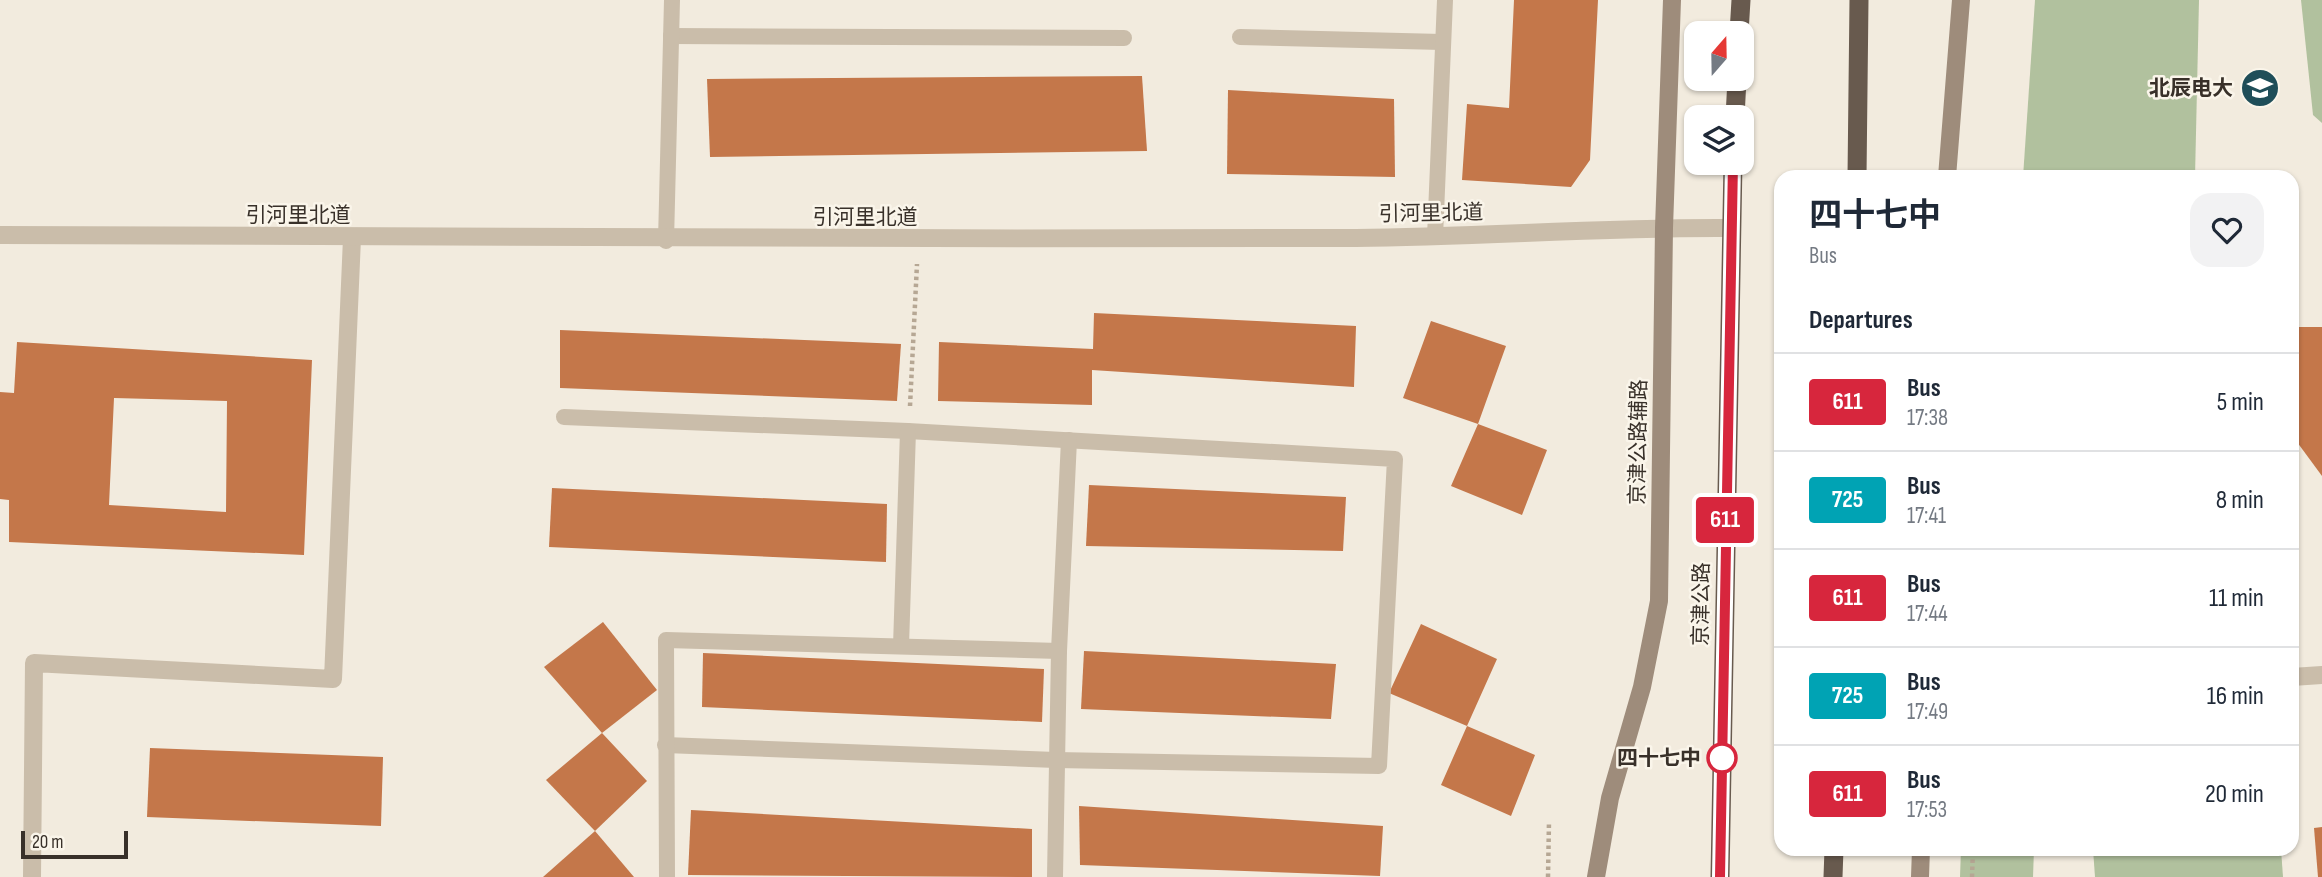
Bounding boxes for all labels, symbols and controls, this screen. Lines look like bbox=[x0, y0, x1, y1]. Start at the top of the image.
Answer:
north arrow bbox=[1684, 21, 1754, 91]
map controls bbox=[1684, 21, 1754, 175]
school or university icon: 北辰电大 bbox=[2239, 67, 2281, 109]
place label: 北辰电大 bbox=[2149, 76, 2233, 101]
button: layers bbox=[1684, 105, 1754, 175]
button: heart bbox=[2190, 193, 2264, 267]
text: 四十七中 bbox=[1809, 196, 1941, 236]
street label: 引河里北道 bbox=[1378, 200, 1484, 227]
street label: 引河里北道 bbox=[246, 203, 351, 228]
street label: 引河里北道 bbox=[813, 205, 918, 230]
text: Bus bbox=[1809, 242, 1837, 270]
text: Departures bbox=[1809, 305, 1913, 336]
text: Bus bbox=[1907, 373, 1941, 404]
street label: 京津公路辅路 bbox=[1625, 379, 1652, 505]
text: 611 bbox=[1832, 387, 1863, 416]
text: 5 min bbox=[2217, 387, 2264, 418]
text: 17:38 bbox=[1907, 404, 1948, 432]
text: Bus bbox=[1907, 471, 1941, 502]
text: 725 bbox=[1832, 485, 1863, 514]
text: 8 min bbox=[2216, 485, 2264, 516]
line badge: 611 bbox=[1685, 497, 1765, 543]
text: 17:41 bbox=[1907, 502, 1946, 530]
text: 611 bbox=[1710, 505, 1740, 534]
street label: 京津公路 bbox=[1688, 562, 1715, 646]
text: Bus bbox=[1907, 569, 1941, 600]
text: 611 bbox=[1832, 583, 1863, 612]
text: 11 min bbox=[2209, 583, 2264, 614]
text: 17:44 bbox=[1907, 600, 1948, 628]
text: Bus bbox=[1907, 667, 1941, 698]
text: 725 bbox=[1832, 681, 1863, 710]
text: 16 min bbox=[2207, 681, 2264, 712]
text: 17:49 bbox=[1907, 698, 1948, 726]
marker: 四十七中 bbox=[1707, 743, 1737, 773]
place label: 四十七中 bbox=[1617, 746, 1701, 771]
text: Bus bbox=[1907, 765, 1941, 796]
text: 611 bbox=[1832, 779, 1863, 808]
text: 20 min bbox=[2205, 779, 2264, 810]
text: 17:53 bbox=[1907, 796, 1947, 824]
scale bar bbox=[21, 828, 128, 860]
text: 20 m bbox=[32, 831, 64, 854]

